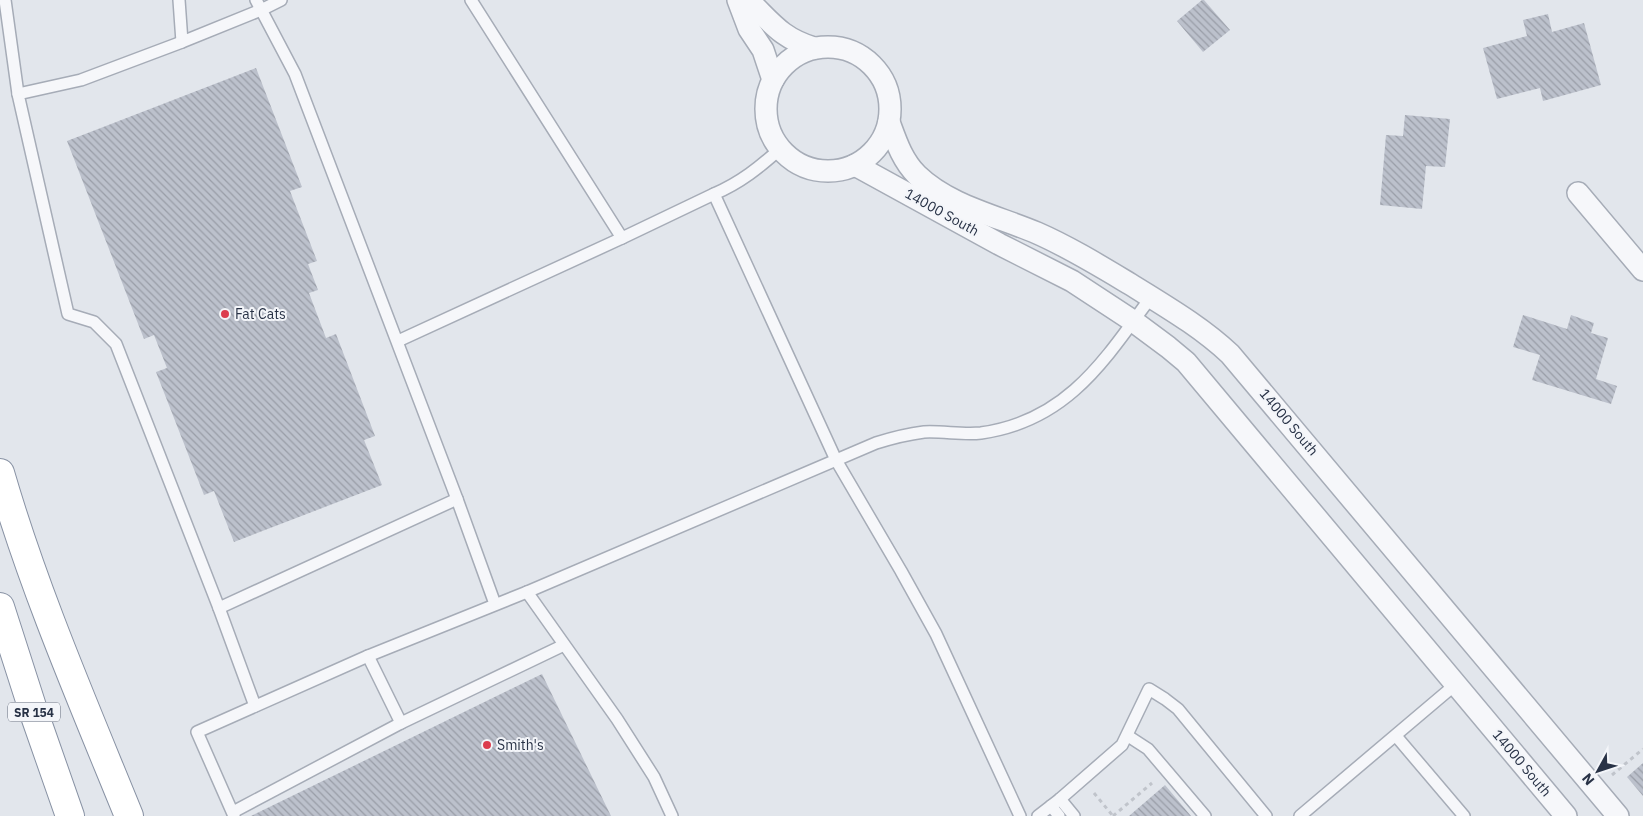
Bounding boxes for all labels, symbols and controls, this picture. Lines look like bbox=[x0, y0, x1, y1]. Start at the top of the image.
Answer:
street label: 14000 South bbox=[902, 184, 982, 240]
place label: Fat Cats bbox=[235, 305, 286, 323]
marker: Fat Cats bbox=[219, 308, 231, 320]
street label: 14000 South bbox=[1256, 385, 1322, 459]
road number: SR 154 bbox=[8, 702, 60, 722]
street label: 14000 South bbox=[1489, 726, 1555, 800]
place label: Smith's bbox=[497, 736, 544, 754]
marker: Smith's bbox=[481, 739, 493, 751]
north arrow bbox=[1573, 746, 1623, 796]
text: N bbox=[1578, 770, 1598, 789]

